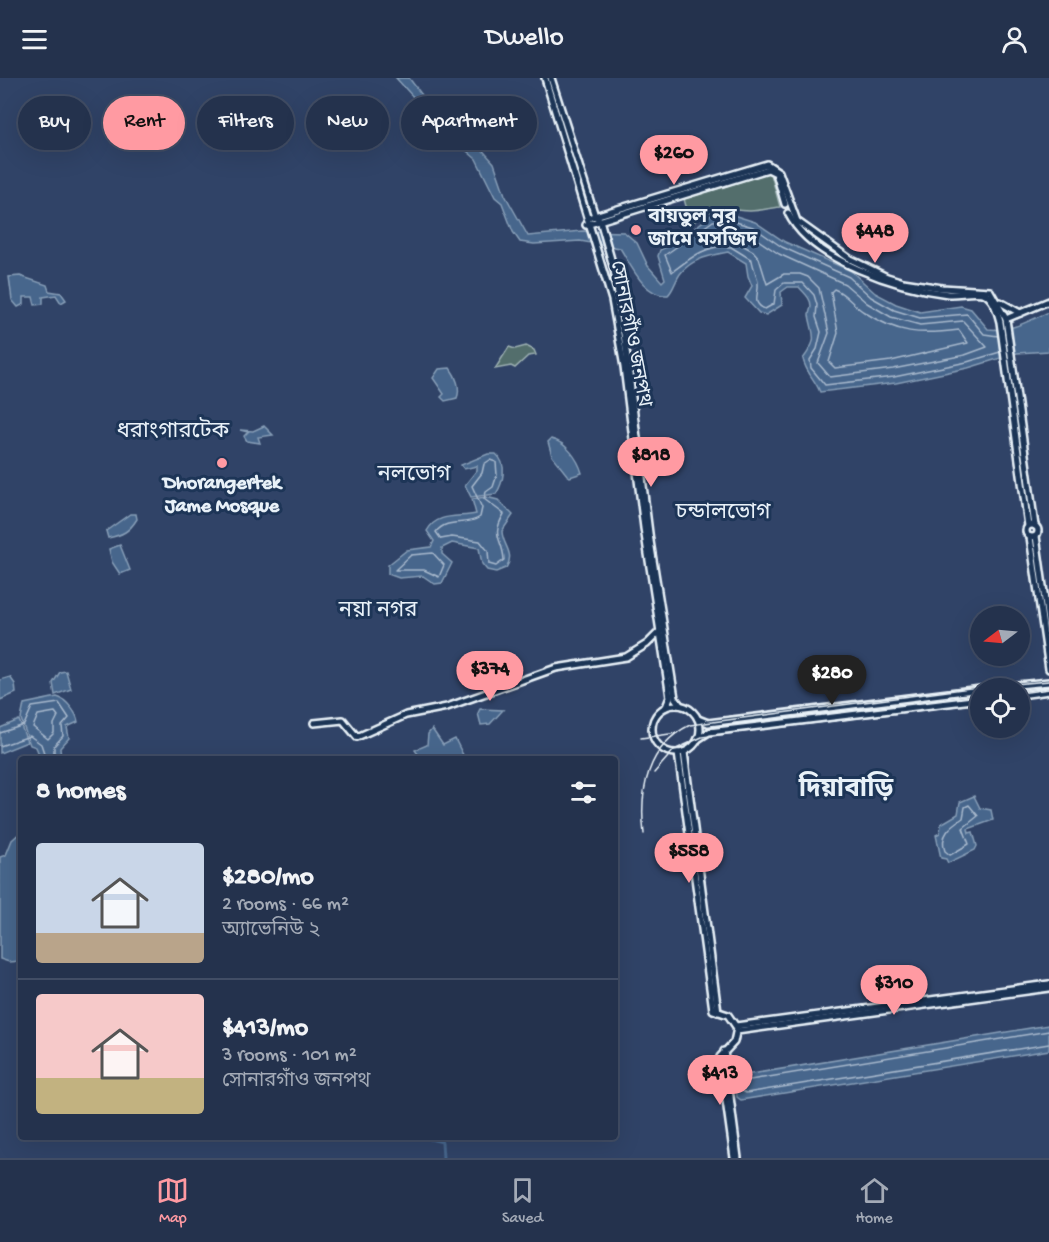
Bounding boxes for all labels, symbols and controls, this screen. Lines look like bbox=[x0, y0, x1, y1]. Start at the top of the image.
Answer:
icon: menu bbox=[18, 23, 51, 56]
text: Dwello bbox=[485, 23, 564, 55]
icon: person bbox=[998, 23, 1031, 56]
chip: Buy bbox=[18, 96, 91, 150]
chip: Rent bbox=[103, 96, 185, 150]
chip: Filters bbox=[197, 96, 294, 150]
chip: New bbox=[306, 96, 389, 150]
chip: Apartment bbox=[401, 96, 537, 150]
pin: $260 bbox=[638, 135, 710, 186]
text: $260 bbox=[654, 143, 694, 166]
place label: বায়তুল নূর জামে মসজিদ bbox=[647, 207, 758, 253]
pin: $448 bbox=[839, 213, 911, 264]
text: $448 bbox=[856, 221, 894, 244]
marker: বায়তুল নূর জামে মসজিদ bbox=[629, 223, 643, 237]
street label: সোনারগাঁও জনপথ bbox=[604, 258, 659, 410]
district label: ধরাংগারটেক bbox=[117, 417, 230, 446]
pin: $818 bbox=[615, 437, 687, 488]
text: $818 bbox=[632, 445, 670, 468]
marker: Dhorangertek Jame Mosque bbox=[215, 456, 229, 470]
district label: নলভোগ bbox=[377, 463, 451, 489]
place label: Dhorangertek Jame Mosque bbox=[161, 473, 283, 519]
district label: চন্ডালভোগ bbox=[675, 501, 771, 527]
district label: নয়া নগর bbox=[338, 599, 418, 625]
north arrow bbox=[970, 606, 1030, 666]
map controls bbox=[970, 606, 1030, 738]
pin: $374 bbox=[454, 651, 526, 702]
pin: $280 bbox=[796, 655, 868, 706]
text: $374 bbox=[470, 659, 510, 682]
text: $280 bbox=[811, 663, 853, 686]
button: locate bbox=[970, 678, 1030, 738]
district label: দিয়াবাড়ি bbox=[798, 771, 894, 807]
icon: filters bbox=[567, 776, 600, 809]
text: 8 homes bbox=[36, 777, 125, 808]
pin: $558 bbox=[653, 833, 725, 884]
text: $558 bbox=[669, 841, 709, 864]
text: $280/mo bbox=[222, 863, 314, 894]
icon: home bbox=[84, 867, 156, 939]
text: 2 rooms · 66 m² bbox=[222, 894, 349, 917]
text: অ্যাভেনিউ ২ bbox=[222, 920, 320, 943]
pin: $310 bbox=[858, 965, 930, 1016]
text: $310 bbox=[875, 973, 913, 996]
text: $413/mo bbox=[222, 1014, 308, 1045]
icon: home bbox=[84, 1018, 156, 1090]
text: 3 rooms · 101 m² bbox=[222, 1045, 357, 1068]
pin: $413 bbox=[684, 1055, 756, 1106]
text: $413 bbox=[702, 1063, 738, 1086]
text: সোনারগাঁও জনপথ bbox=[222, 1071, 371, 1094]
tab: Map bbox=[156, 1174, 189, 1229]
tab: Saved bbox=[502, 1174, 543, 1229]
tab: Home bbox=[856, 1174, 893, 1229]

